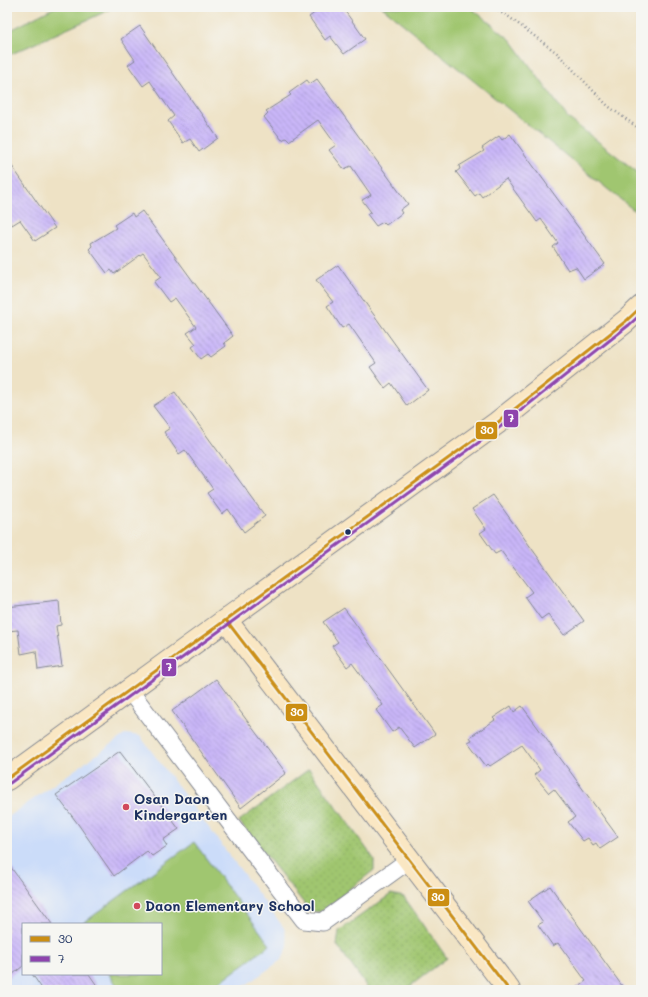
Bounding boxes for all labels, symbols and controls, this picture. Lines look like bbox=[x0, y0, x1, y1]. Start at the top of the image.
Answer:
line badge: 7 bbox=[503, 409, 519, 428]
text: 7 bbox=[508, 410, 514, 425]
line badge: 30 bbox=[475, 421, 498, 440]
text: 30 bbox=[480, 422, 494, 437]
unlabelled marker bbox=[343, 527, 353, 537]
line badge: 7 bbox=[161, 658, 177, 677]
text: 7 bbox=[166, 659, 172, 674]
line badge: 30 bbox=[285, 703, 308, 722]
text: 30 bbox=[290, 704, 304, 719]
place label: Osan Daon Kindergarten bbox=[134, 789, 227, 824]
marker: Osan Daon Kindergarten bbox=[121, 802, 131, 812]
line badge: 30 bbox=[427, 888, 450, 907]
text: 30 bbox=[431, 889, 445, 904]
place label: Daon Elementary School bbox=[145, 896, 315, 915]
marker: Daon Elementary School bbox=[132, 901, 142, 911]
legend bbox=[22, 923, 162, 975]
text: 30 bbox=[58, 930, 73, 946]
text: 7 bbox=[58, 950, 65, 966]

